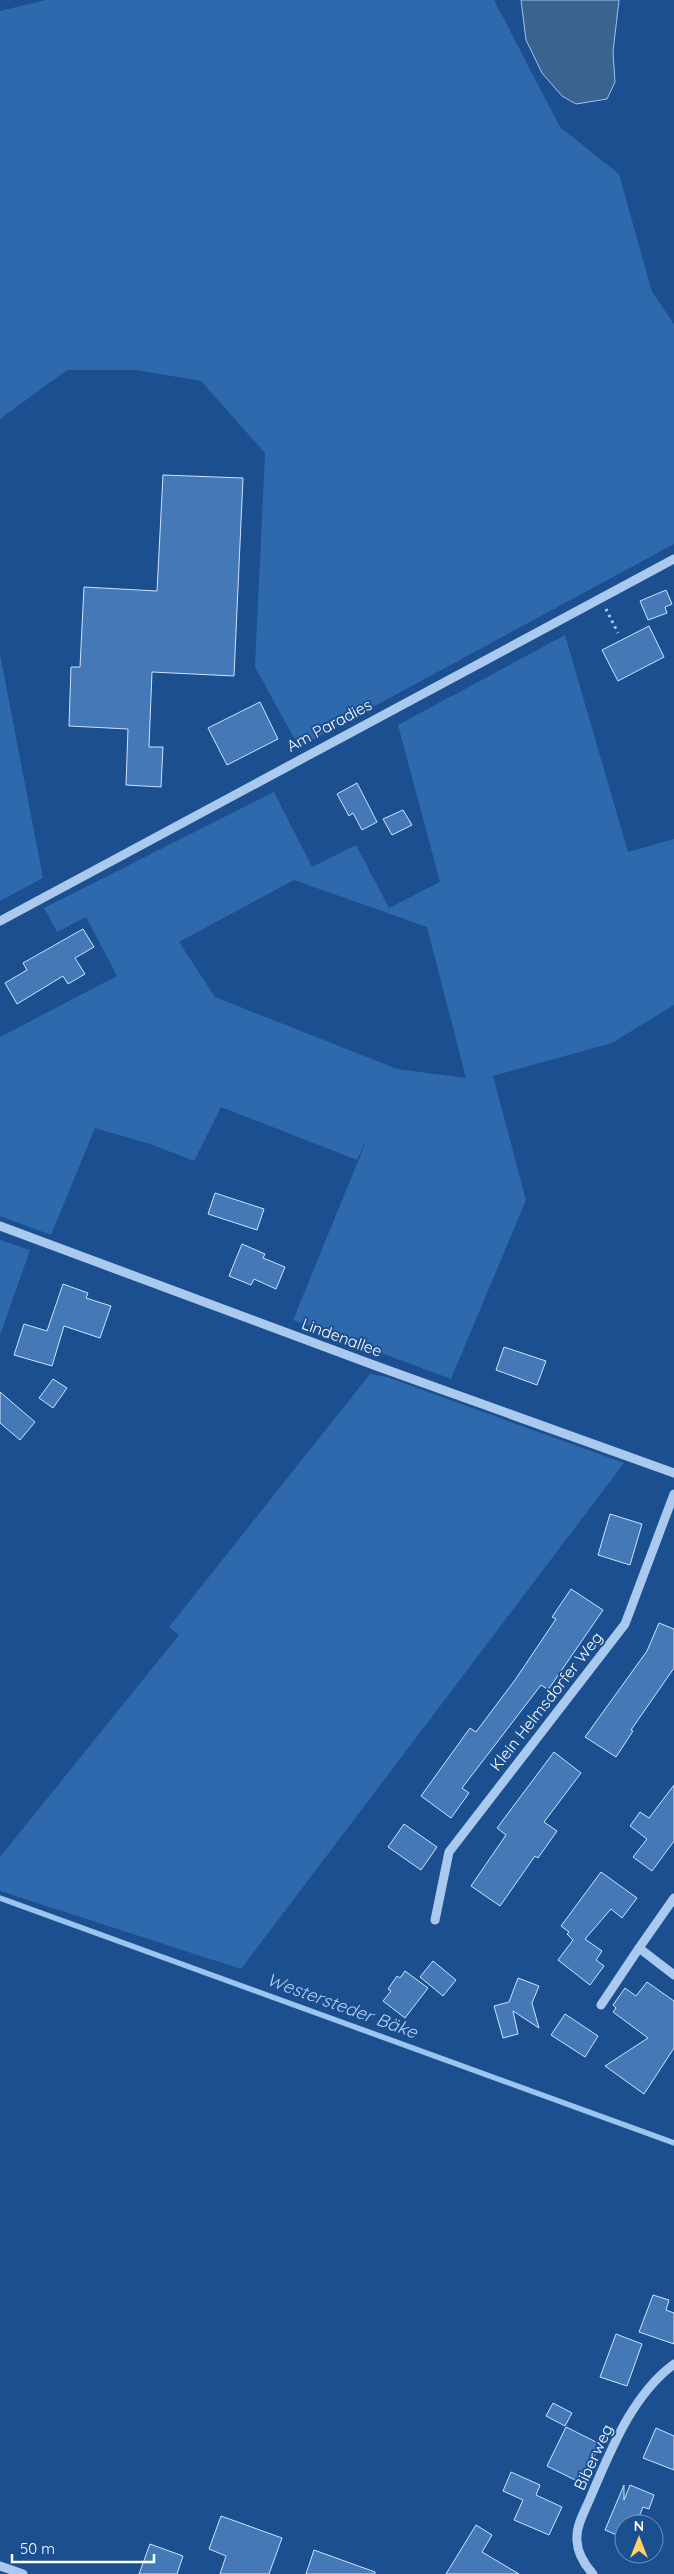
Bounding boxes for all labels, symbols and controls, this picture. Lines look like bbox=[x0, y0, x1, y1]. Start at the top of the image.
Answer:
street label: Am Paradies bbox=[283, 694, 375, 756]
street label: Lindenallee bbox=[299, 1313, 385, 1361]
street label: Klein Helmsdorfer Weg bbox=[485, 1627, 607, 1775]
water label: Westersteder Bäke bbox=[264, 1968, 421, 2044]
street label: Biberweg bbox=[569, 2421, 617, 2493]
north arrow bbox=[614, 2514, 664, 2564]
text: N bbox=[634, 2517, 644, 2535]
scale bar bbox=[12, 2532, 155, 2564]
text: 50 m bbox=[20, 2539, 55, 2558]

